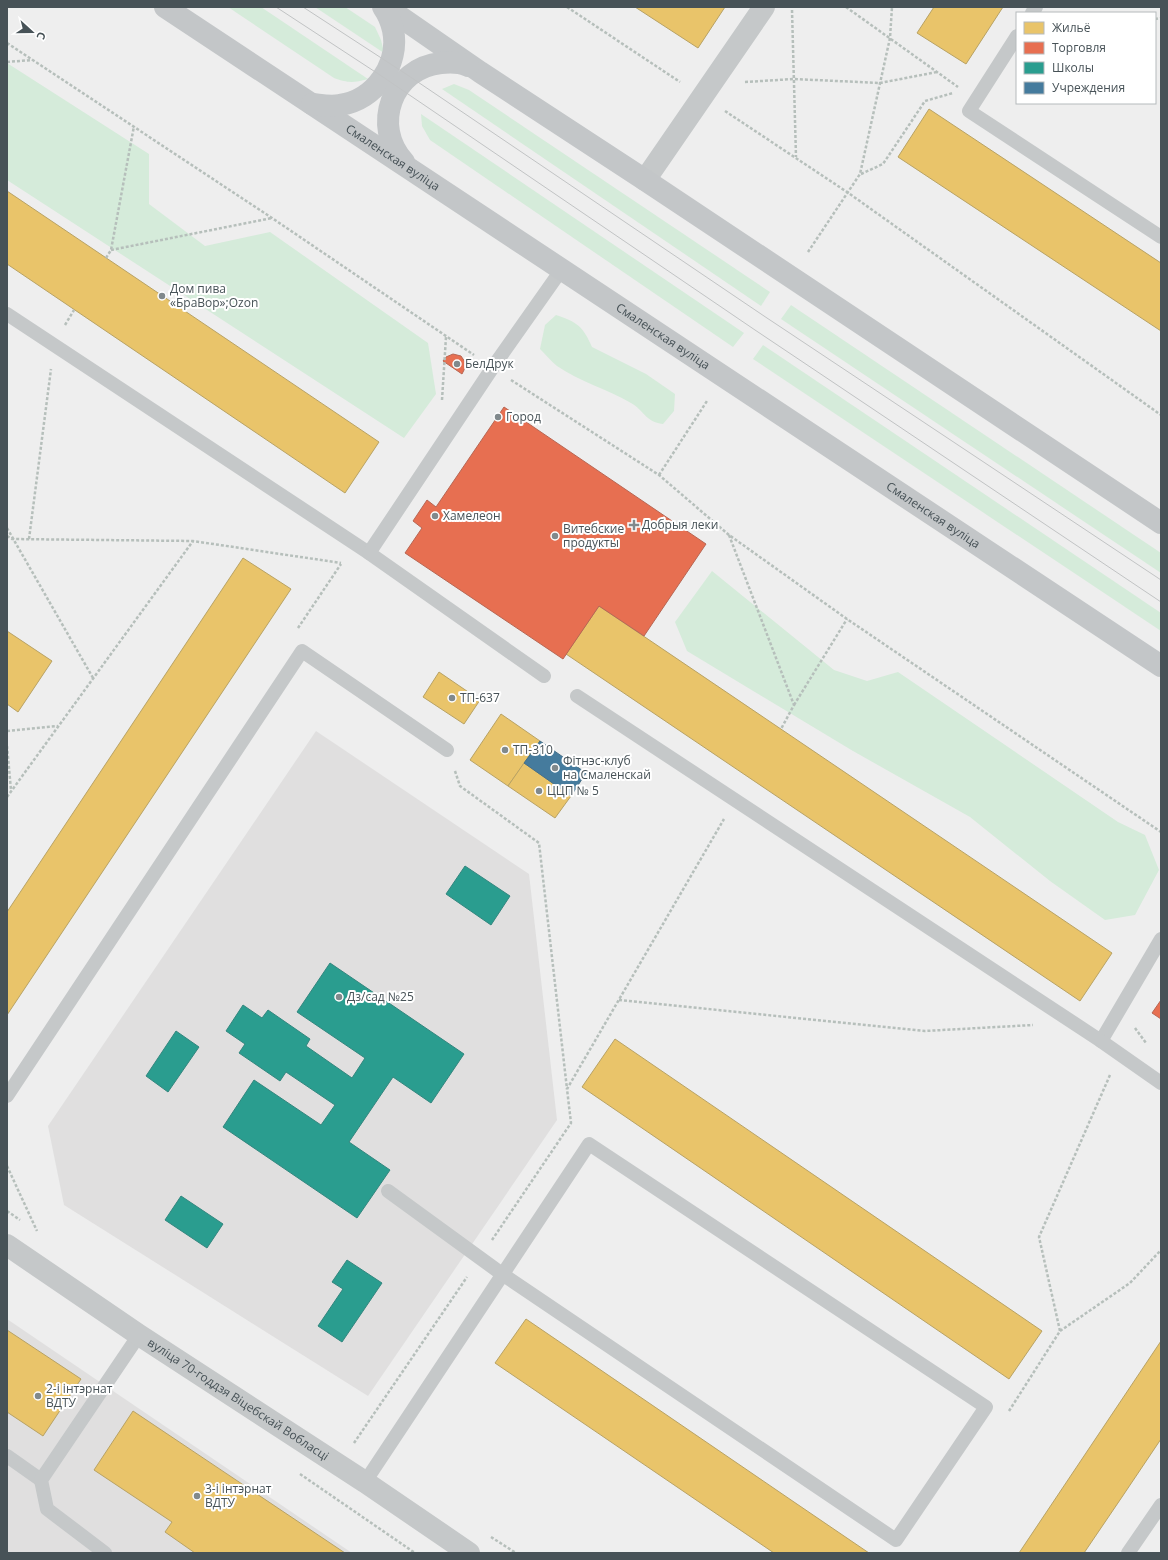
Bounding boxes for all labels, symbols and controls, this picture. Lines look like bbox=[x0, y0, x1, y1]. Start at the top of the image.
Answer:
north arrow bbox=[12, 12, 52, 52]
legend bbox=[1016, 12, 1156, 104]
text: Жильё bbox=[1052, 19, 1091, 36]
text: С bbox=[34, 30, 50, 42]
text: Торговля bbox=[1052, 39, 1106, 56]
text: Школы bbox=[1052, 59, 1094, 76]
text: Учреждения bbox=[1052, 79, 1125, 96]
street label: Смаленская вуліца bbox=[343, 120, 443, 195]
place label: Дом пива «БраВор»;Ozon bbox=[170, 280, 258, 311]
marker: Дом пива «БраВор»;Ozon bbox=[157, 291, 167, 301]
street label: Смаленская вуліца bbox=[613, 299, 714, 373]
place label: БелДрук bbox=[465, 355, 515, 372]
marker: БелДрук bbox=[452, 359, 462, 369]
place label: Город bbox=[506, 408, 541, 425]
marker: Город bbox=[493, 412, 503, 422]
street label: Смаленская вуліца bbox=[883, 477, 984, 552]
place label: Хамелеон bbox=[443, 507, 501, 524]
marker: Хамелеон bbox=[430, 511, 440, 521]
place label: Добрыя леки bbox=[642, 516, 718, 533]
place label: Витебские продукты bbox=[563, 520, 624, 551]
marker: Добрыя леки bbox=[629, 520, 639, 530]
marker: Витебские продукты bbox=[550, 531, 560, 541]
place label: ТП-637 bbox=[460, 689, 500, 706]
marker: ТП-637 bbox=[447, 693, 457, 703]
place label: ТП-310 bbox=[513, 741, 553, 758]
marker: ТП-310 bbox=[500, 745, 510, 755]
place label: Фітнэс-клуб на Смаленскай bbox=[563, 752, 651, 783]
marker: Фітнэс-клуб на Смаленскай bbox=[550, 763, 560, 773]
place label: ЦЦП № 5 bbox=[547, 782, 599, 799]
marker: ЦЦП № 5 bbox=[534, 786, 544, 796]
place label: Дз/сад №25 bbox=[347, 988, 414, 1005]
marker: Дз/сад №25 bbox=[334, 992, 344, 1002]
street label: вуліца 70-годдзя Віцебскай Вобласці bbox=[144, 1334, 332, 1464]
place label: 2-і інтэрнат ВДТУ bbox=[46, 1380, 113, 1411]
marker: 2-і інтэрнат ВДТУ bbox=[33, 1391, 43, 1401]
place label: 3-і інтэрнат ВДТУ bbox=[205, 1480, 272, 1511]
marker: 3-і інтэрнат ВДТУ bbox=[192, 1491, 202, 1501]

